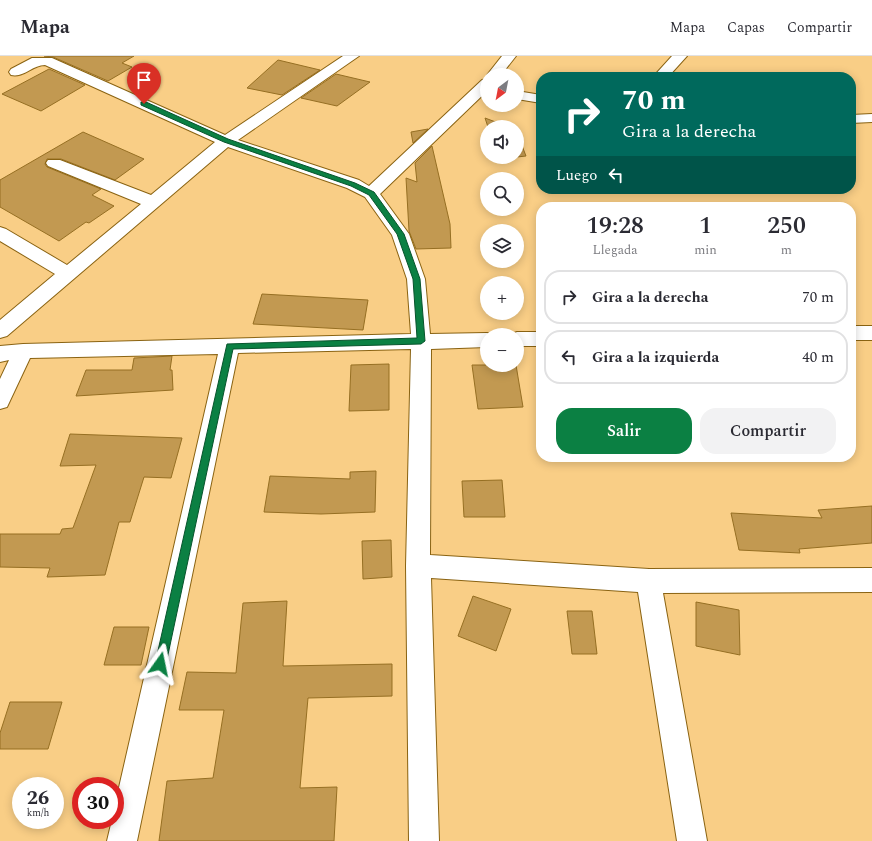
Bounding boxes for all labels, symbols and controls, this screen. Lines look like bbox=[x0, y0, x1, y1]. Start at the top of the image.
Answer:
text: Mapa bbox=[20, 13, 70, 42]
text: Mapa bbox=[670, 17, 705, 38]
text: Capas bbox=[727, 17, 765, 38]
text: Compartir bbox=[787, 17, 852, 38]
pin bbox=[127, 63, 161, 104]
north arrow bbox=[480, 68, 524, 112]
map controls bbox=[480, 68, 524, 372]
icon: arrive bbox=[133, 69, 155, 91]
text: 70 m bbox=[622, 79, 686, 122]
icon: right bbox=[556, 88, 608, 140]
text: Gira a la derecha bbox=[622, 118, 756, 145]
button: sound bbox=[480, 120, 524, 164]
text: Luego bbox=[556, 164, 597, 187]
icon: left bbox=[605, 164, 627, 186]
button: search bbox=[480, 172, 524, 216]
text: 19:28 bbox=[586, 208, 644, 244]
text: 1 bbox=[699, 208, 712, 244]
text: 250 bbox=[767, 208, 806, 244]
button: layers bbox=[480, 224, 524, 268]
text: Llegada bbox=[592, 240, 638, 260]
text: min bbox=[694, 240, 717, 260]
text: m bbox=[781, 240, 792, 260]
button: + bbox=[480, 276, 524, 320]
icon: right bbox=[558, 286, 580, 308]
text: Gira a la derecha bbox=[592, 286, 708, 309]
text: 70 m bbox=[802, 286, 834, 309]
button: − bbox=[480, 328, 524, 372]
icon: left bbox=[558, 346, 580, 368]
text: Gira a la izquierda bbox=[592, 346, 719, 369]
text: 40 m bbox=[802, 346, 834, 369]
button: Salir bbox=[556, 408, 692, 454]
button: Compartir bbox=[700, 408, 836, 454]
position arrow bbox=[139, 643, 181, 685]
speed limit sign: 30 bbox=[72, 777, 124, 829]
text: 26 bbox=[27, 783, 49, 813]
text: km/h bbox=[27, 805, 49, 821]

